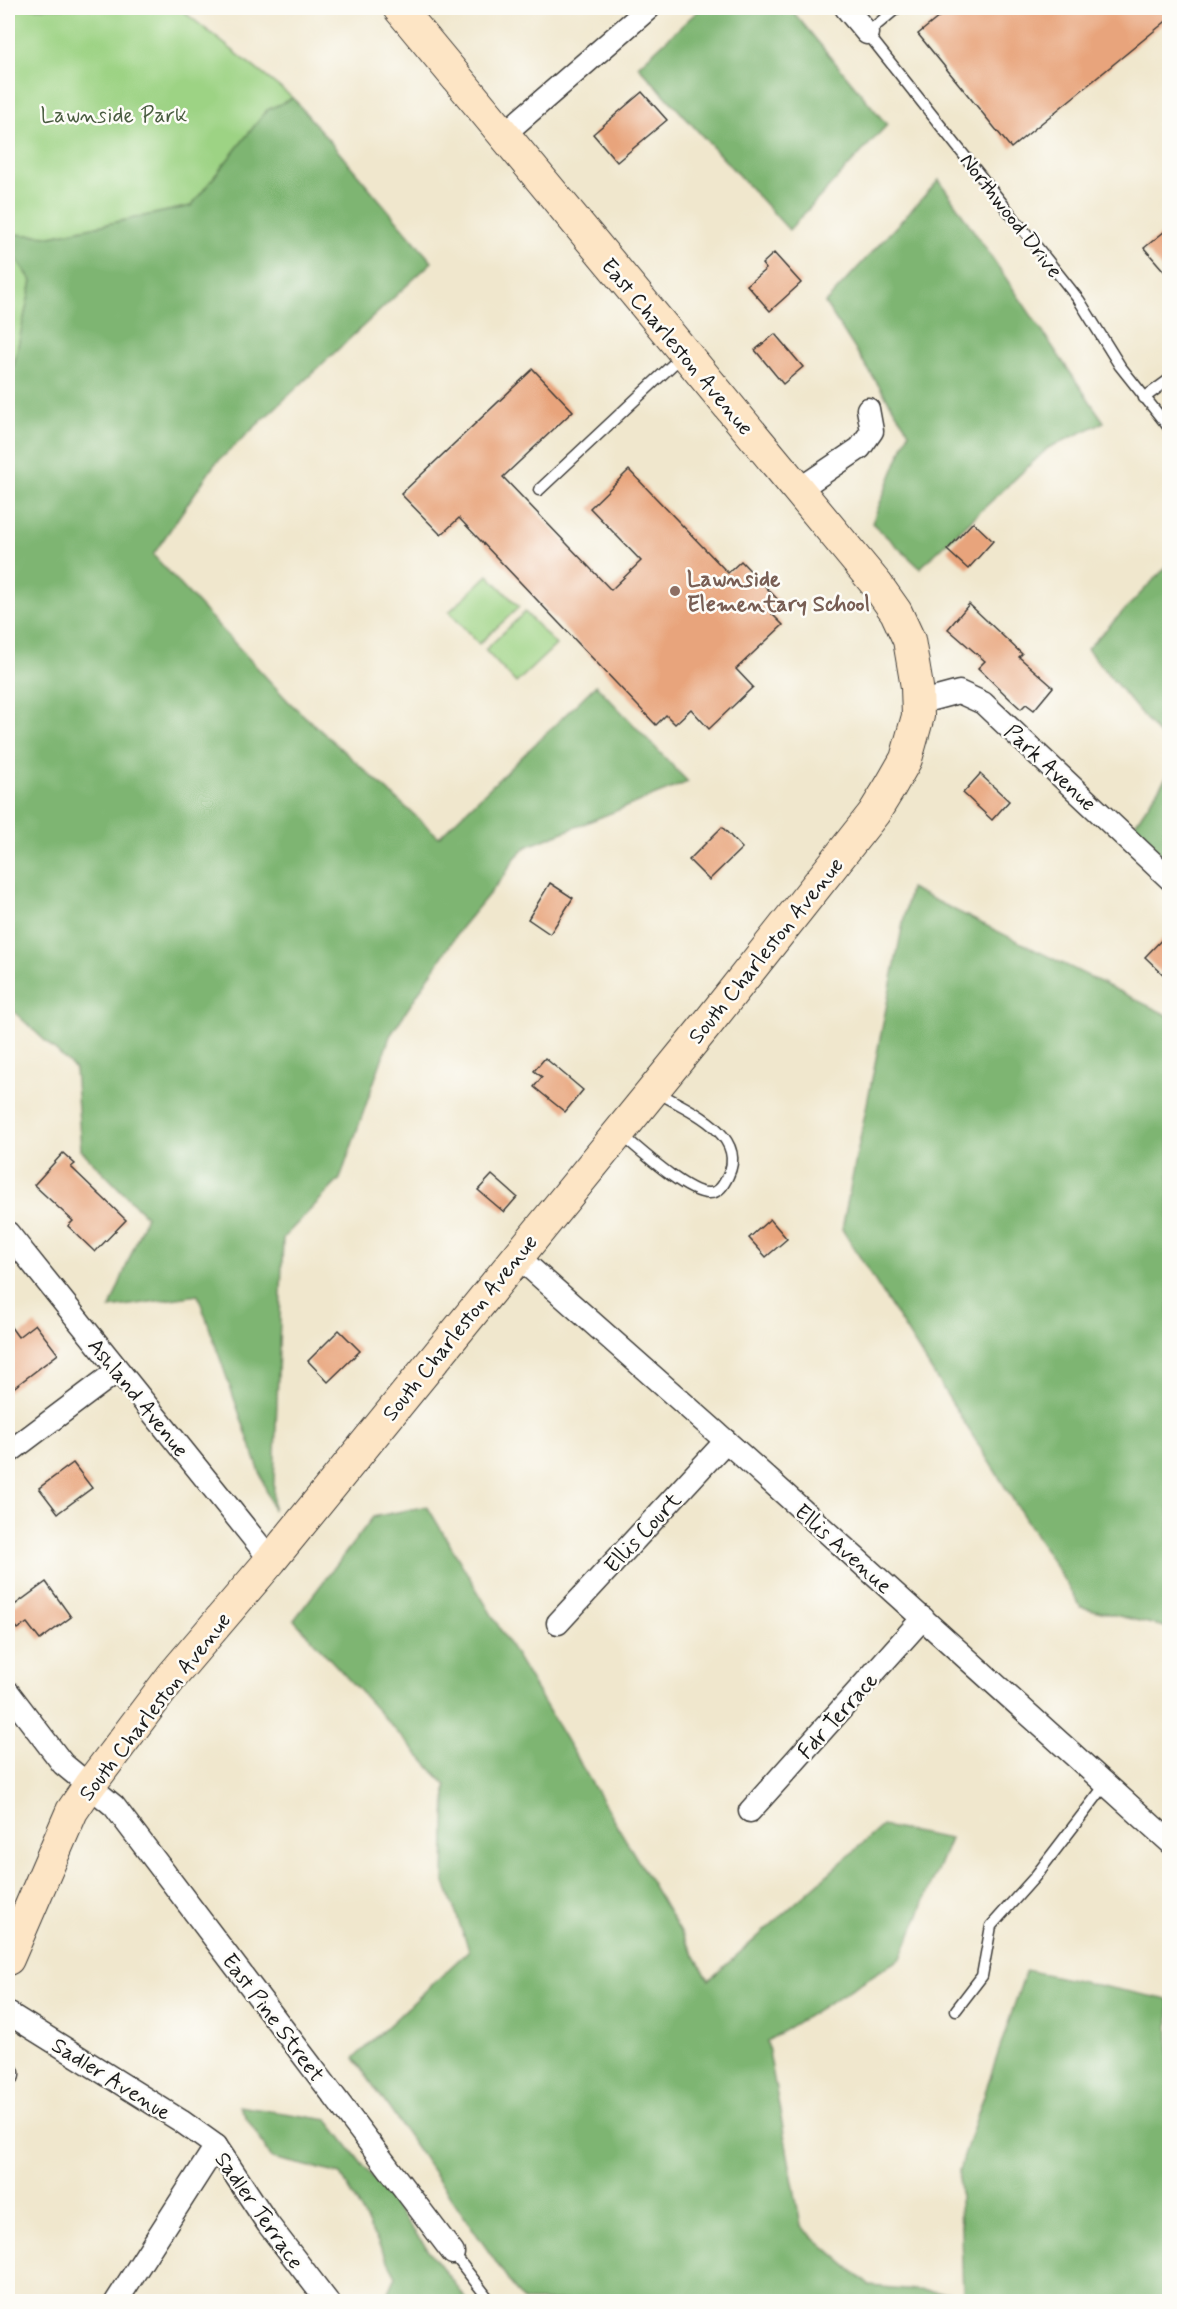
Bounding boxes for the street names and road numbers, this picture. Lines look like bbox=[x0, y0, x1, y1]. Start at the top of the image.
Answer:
street label: Northwood Drive bbox=[953, 148, 1068, 284]
street label: East Charleston Avenue bbox=[594, 253, 759, 442]
street label: Park Avenue bbox=[998, 719, 1102, 818]
street label: South Charleston Avenue bbox=[683, 852, 850, 1050]
street label: South Charleston Avenue bbox=[377, 1229, 544, 1427]
street label: Ashland Avenue bbox=[81, 1333, 194, 1464]
street label: Ellis Court bbox=[599, 1487, 688, 1580]
street label: Ellis Avenue bbox=[788, 1498, 897, 1601]
street label: South Charleston Avenue bbox=[73, 1607, 238, 1807]
street label: Fdr Terrace bbox=[792, 1667, 885, 1766]
street label: East Pine Street bbox=[215, 1948, 330, 2088]
street label: Sadler Avenue bbox=[46, 2032, 176, 2128]
street label: Sadler Terrace bbox=[208, 2147, 309, 2275]

